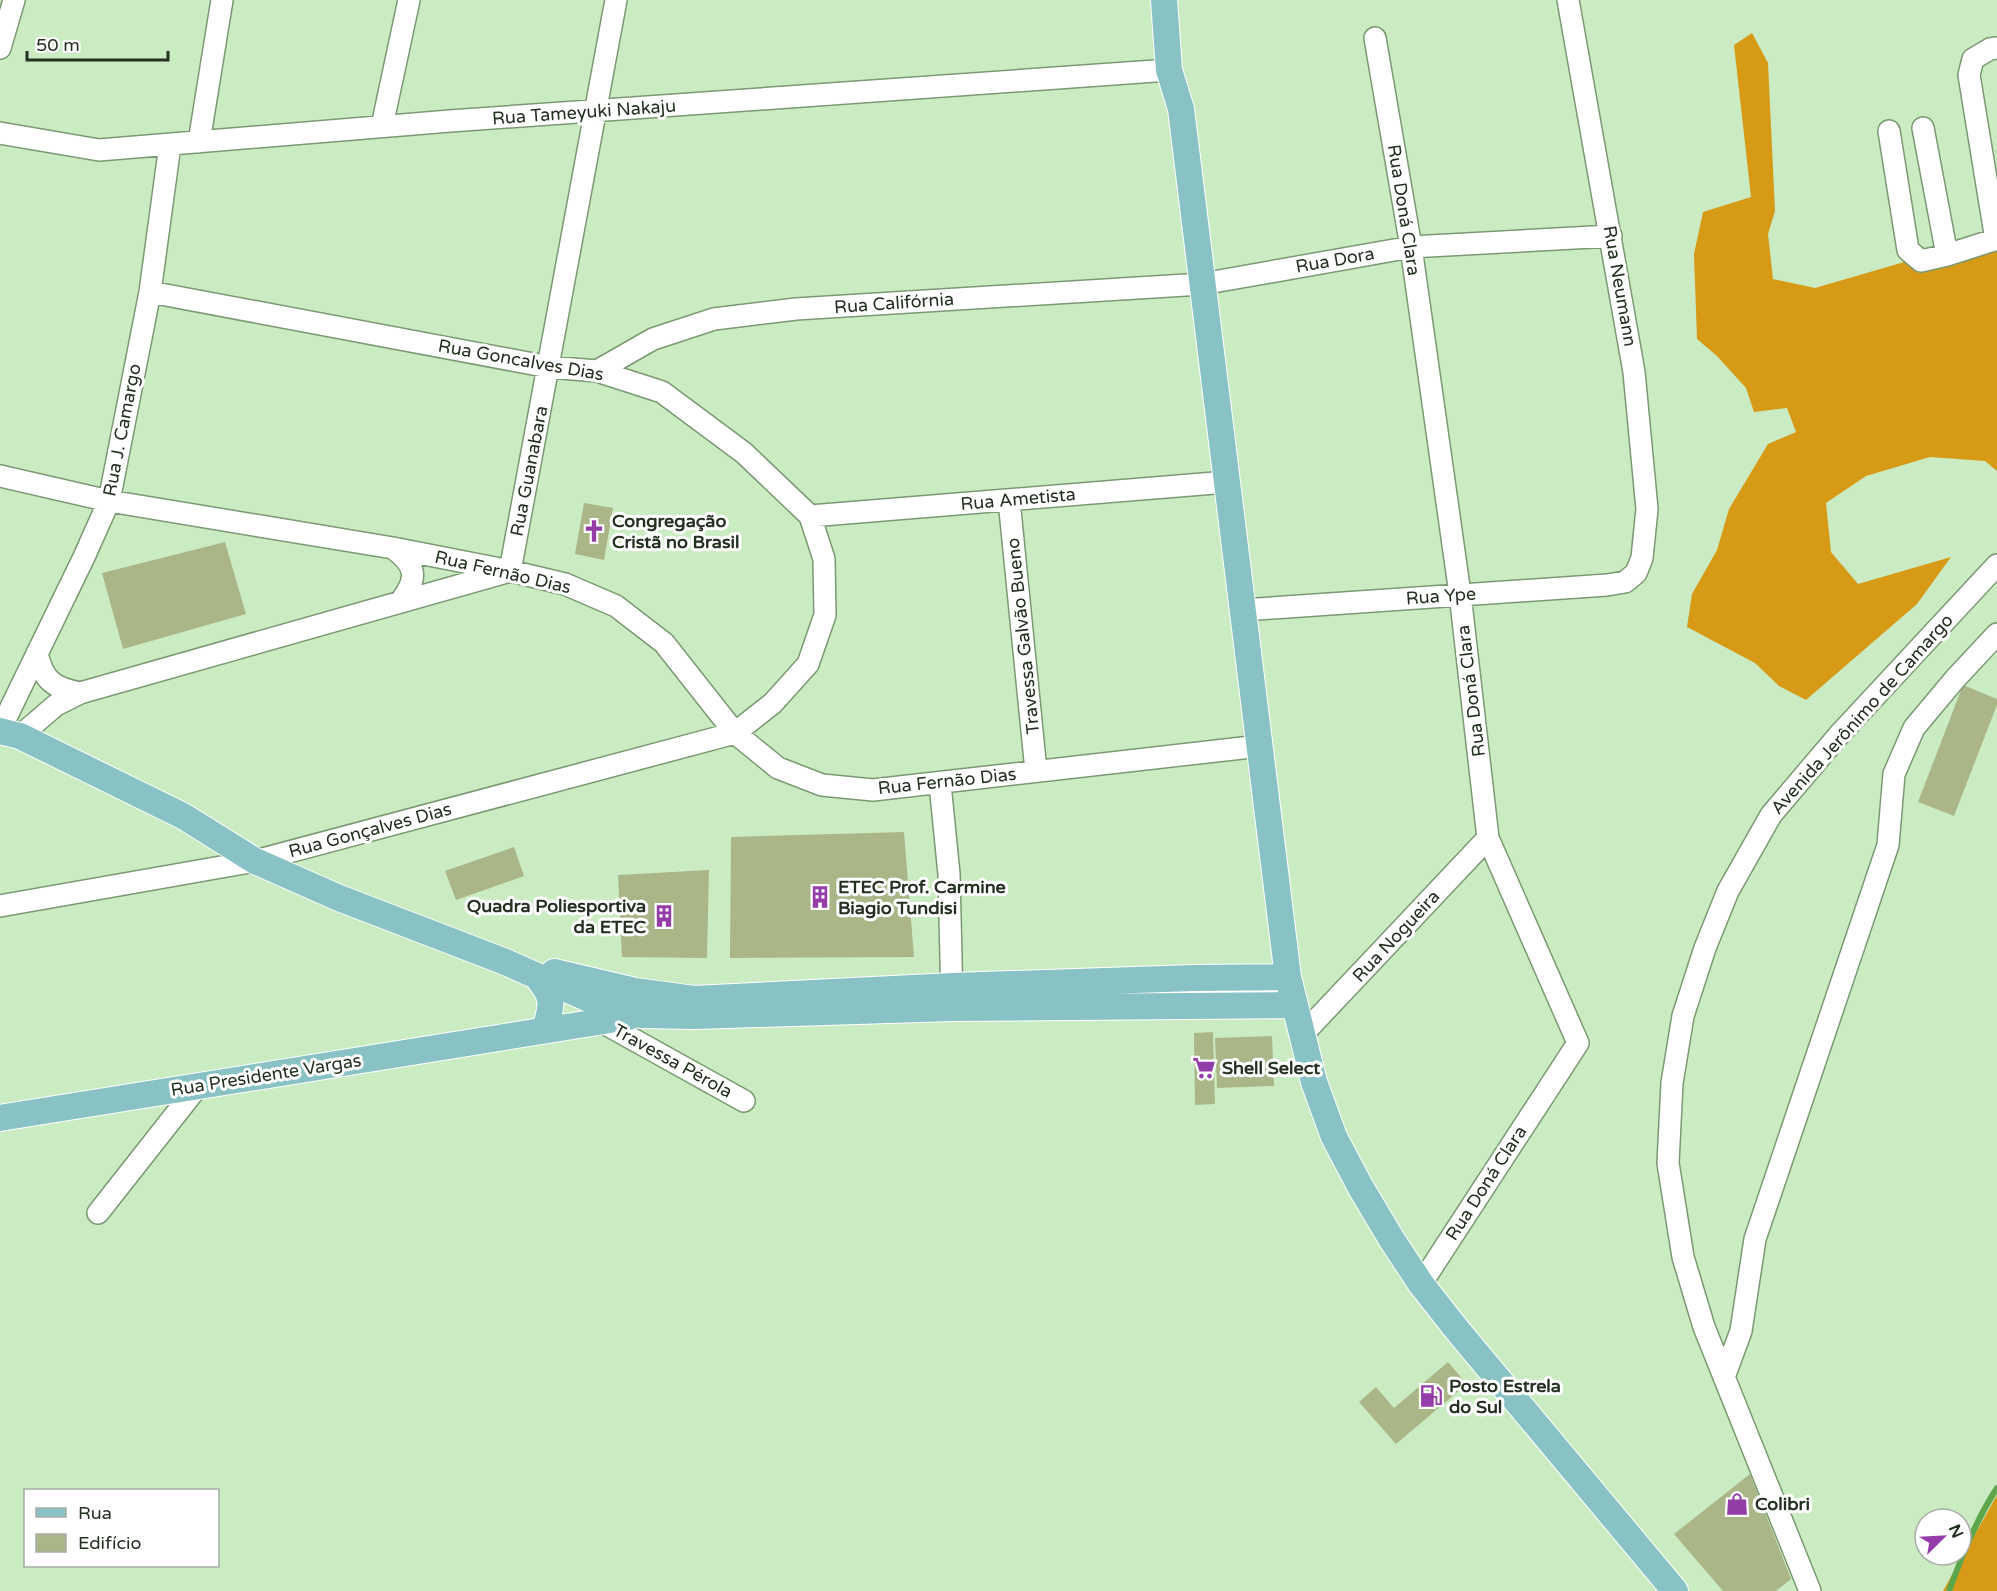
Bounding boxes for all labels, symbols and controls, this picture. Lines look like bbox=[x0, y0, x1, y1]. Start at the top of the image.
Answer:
scale bar bbox=[27, 24, 168, 62]
text: 50 m bbox=[36, 34, 80, 56]
street label: Rua Tameyuki Nakaju bbox=[491, 95, 677, 129]
street label: Rua Doná Clara bbox=[1383, 143, 1425, 277]
street label: Rua Neumann bbox=[1599, 224, 1641, 348]
street label: Rua Dora bbox=[1294, 242, 1376, 278]
street label: Rua Califórnia bbox=[833, 288, 955, 318]
street label: Rua Goncalves Dias bbox=[436, 335, 606, 385]
street label: Rua J. Camargo bbox=[98, 362, 146, 498]
street label: Rua Guanabara bbox=[506, 404, 552, 538]
street label: Rua Ametista bbox=[959, 483, 1077, 515]
place label: Congregação Cristã no Brasil bbox=[612, 510, 740, 553]
church icon: Congregação Cristã no Brasil bbox=[581, 518, 607, 544]
street label: Travessa Galvão Bueno bbox=[1002, 537, 1044, 735]
street label: Rua Fernão Dias bbox=[433, 546, 573, 598]
street label: Rua Ype bbox=[1405, 583, 1477, 609]
street label: Avenida Jerônimo de Camargo bbox=[1766, 609, 1958, 819]
street label: Rua Doná Clara bbox=[1452, 624, 1490, 758]
street label: Rua Fernão Dias bbox=[877, 763, 1017, 799]
street label: Rua Gonçalves Dias bbox=[286, 798, 454, 862]
place label: ETEC Prof. Carmine Biagio Tundisi bbox=[838, 876, 1006, 919]
building icon: ETEC Prof. Carmine Biagio Tundisi bbox=[807, 884, 833, 910]
street label: Rua Nogueira bbox=[1348, 885, 1444, 987]
place label: Quadra Poliesportiva da ETEC bbox=[467, 895, 646, 938]
building icon: Quadra Poliesportiva da ETEC bbox=[651, 903, 677, 929]
street label: Travessa Pérola bbox=[610, 1019, 736, 1103]
street label: Rua Presidente Vargas bbox=[169, 1049, 363, 1101]
supermarket icon: Shell Select bbox=[1191, 1055, 1217, 1081]
place label: Shell Select bbox=[1222, 1057, 1320, 1079]
street label: Rua Doná Clara bbox=[1441, 1121, 1531, 1245]
place label: Posto Estrela do Sul bbox=[1449, 1375, 1561, 1418]
fuel station icon: Posto Estrela do Sul bbox=[1418, 1383, 1444, 1409]
legend bbox=[24, 1489, 219, 1567]
shop icon: Colibri bbox=[1724, 1491, 1750, 1517]
place label: Colibri bbox=[1755, 1493, 1810, 1515]
text: Rua bbox=[78, 1502, 112, 1524]
north arrow bbox=[1913, 1507, 1973, 1567]
text: N bbox=[1944, 1521, 1968, 1541]
text: Edifício bbox=[78, 1532, 142, 1554]

